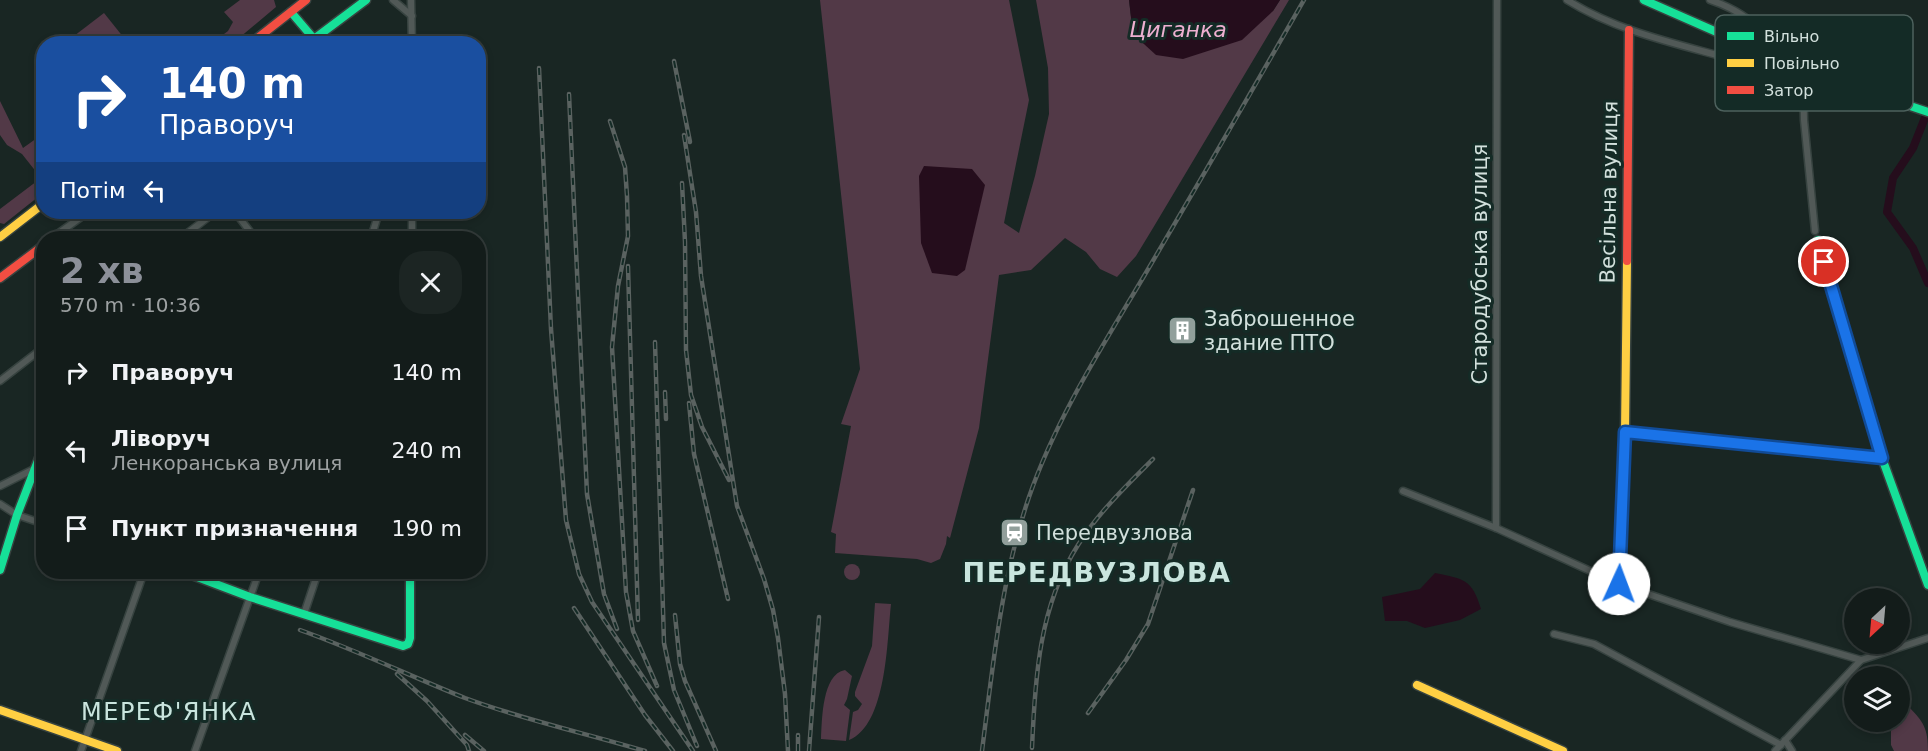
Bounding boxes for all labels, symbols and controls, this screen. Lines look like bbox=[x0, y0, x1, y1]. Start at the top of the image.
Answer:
legend bbox=[1715, 15, 1913, 111]
water label: Циганка bbox=[1129, 17, 1227, 42]
text: Вільно bbox=[1764, 27, 1819, 46]
text: Повільно bbox=[1764, 54, 1840, 73]
text: 140 m bbox=[159, 59, 305, 108]
icon: right bbox=[60, 60, 138, 138]
text: Затор bbox=[1764, 81, 1813, 100]
street label: Весільна вулиця bbox=[1595, 101, 1623, 283]
text: Праворуч bbox=[159, 109, 295, 140]
street label: Стародубська вулиця bbox=[1468, 144, 1492, 384]
icon: left bbox=[138, 174, 171, 207]
text: Потім bbox=[60, 178, 126, 203]
pin bbox=[1798, 236, 1849, 287]
icon: arrive bbox=[1807, 245, 1840, 278]
text: 2 хв bbox=[60, 250, 144, 291]
button: close bbox=[399, 251, 462, 314]
text: 570 m · 10:36 bbox=[60, 293, 201, 317]
place label: Заброшенное здание ПТО bbox=[1204, 307, 1355, 355]
building icon: Заброшенное здание ПТО bbox=[1167, 315, 1199, 347]
icon: right bbox=[60, 356, 93, 389]
text: Праворуч bbox=[111, 360, 234, 385]
text: 140 m bbox=[392, 360, 462, 385]
text: Ліворуч bbox=[111, 426, 211, 451]
icon: left bbox=[60, 434, 93, 467]
text: 240 m bbox=[392, 438, 462, 463]
text: Ленкоранська вулиця bbox=[111, 451, 342, 475]
icon: arrive bbox=[60, 512, 93, 545]
text: Пункт призначення bbox=[111, 516, 358, 541]
text: 190 m bbox=[392, 516, 462, 541]
station icon: Передвузлова bbox=[999, 517, 1031, 549]
place label: Передвузлова bbox=[1036, 521, 1193, 545]
position arrow bbox=[1587, 552, 1651, 616]
district label: ПЕРЕДВУЗЛОВА bbox=[963, 557, 1231, 588]
north arrow bbox=[1844, 588, 1910, 654]
map controls bbox=[1844, 588, 1910, 732]
button: layers bbox=[1844, 666, 1910, 732]
district label: МЕРЕФ'ЯНКА bbox=[81, 698, 257, 726]

